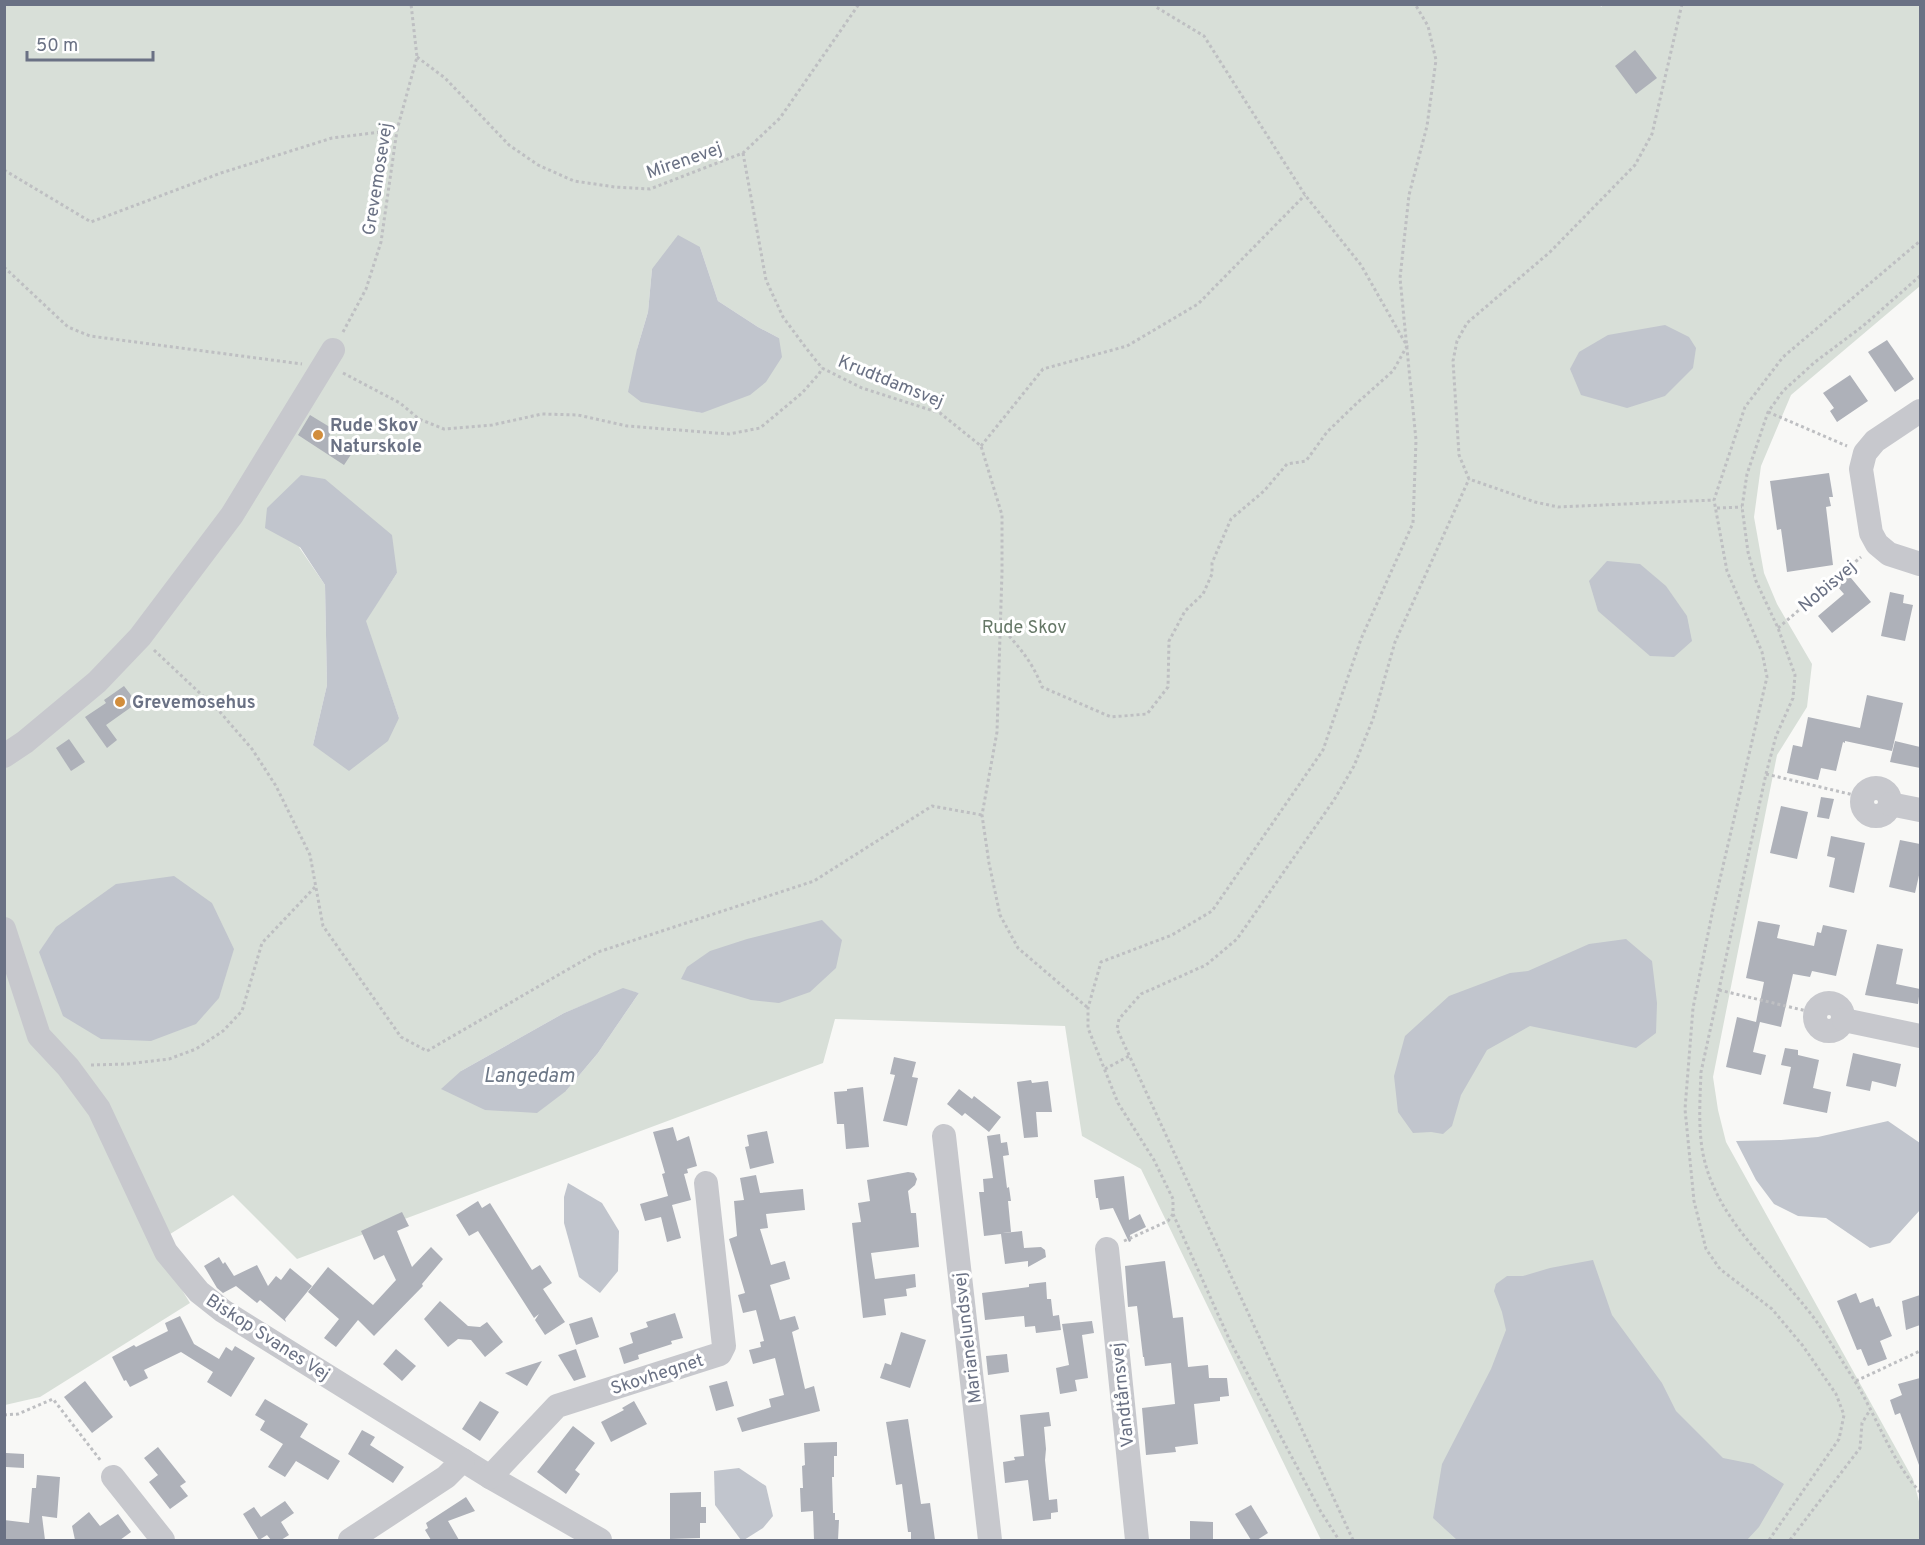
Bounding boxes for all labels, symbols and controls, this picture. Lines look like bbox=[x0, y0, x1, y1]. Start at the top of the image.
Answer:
scale bar bbox=[27, 24, 153, 62]
text: 50 m bbox=[36, 35, 78, 58]
street label: Grevemosevej bbox=[358, 121, 399, 237]
street label: Mirenevej bbox=[644, 138, 725, 185]
street label: Krudtdamsvej bbox=[834, 351, 947, 414]
place label: Rude Skov Naturskole bbox=[330, 415, 422, 459]
marker: Rude Skov Naturskole bbox=[311, 428, 325, 442]
street label: Nobisvej bbox=[1794, 556, 1862, 618]
park label: Rude Skov bbox=[982, 617, 1066, 640]
place label: Grevemosehus bbox=[132, 692, 256, 715]
marker: Grevemosehus bbox=[113, 695, 127, 709]
water label: Langedam bbox=[483, 1064, 575, 1090]
street label: Marianelundsvej bbox=[949, 1271, 988, 1405]
street label: Biskop Svanes Vej bbox=[201, 1290, 334, 1387]
street label: Vandtårnsvej bbox=[1107, 1341, 1140, 1448]
street label: Skovhegnet bbox=[608, 1350, 707, 1401]

